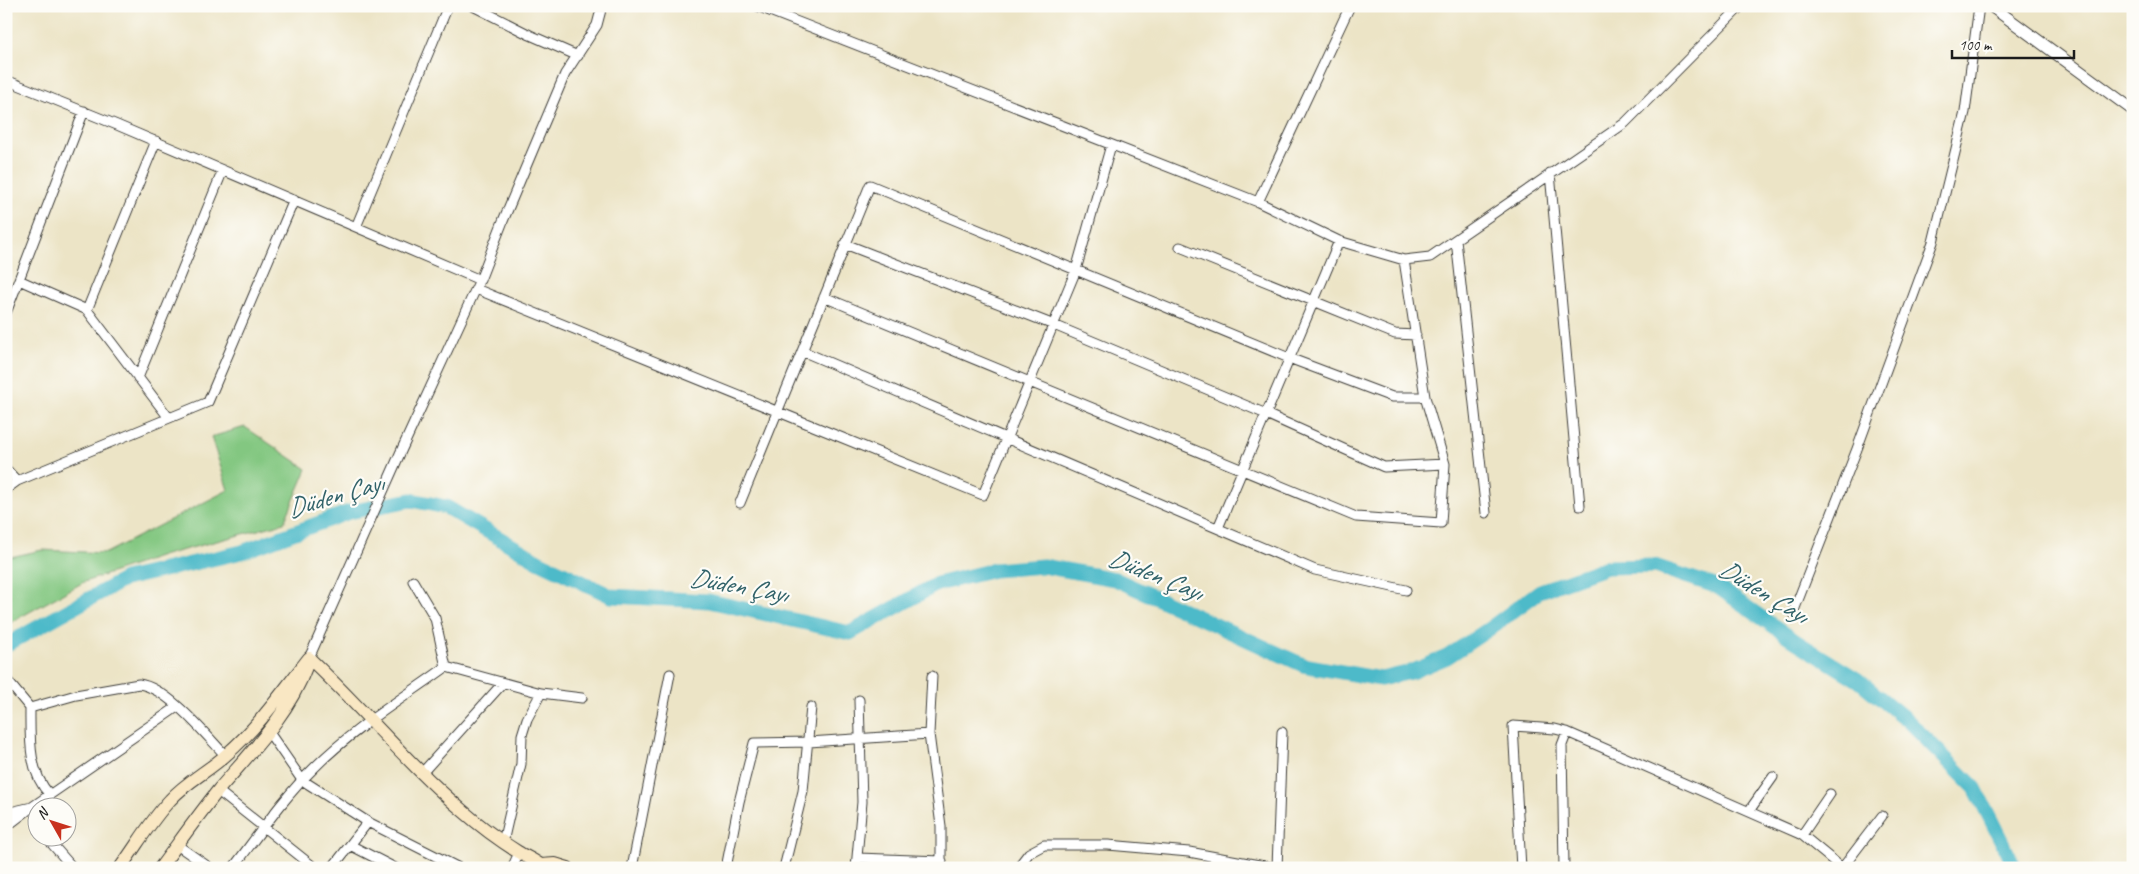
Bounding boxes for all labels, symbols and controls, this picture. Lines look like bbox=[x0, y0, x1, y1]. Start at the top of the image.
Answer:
scale bar bbox=[1952, 28, 2074, 60]
text: 100 m bbox=[1959, 36, 1993, 55]
water label: Düden Çayı bbox=[283, 465, 390, 525]
water label: Düden Çayı bbox=[1104, 541, 1211, 609]
water label: Düden Çayı bbox=[1713, 552, 1817, 633]
water label: Düden Çayı bbox=[688, 561, 793, 611]
north arrow bbox=[28, 796, 78, 846]
text: N bbox=[33, 804, 53, 823]

